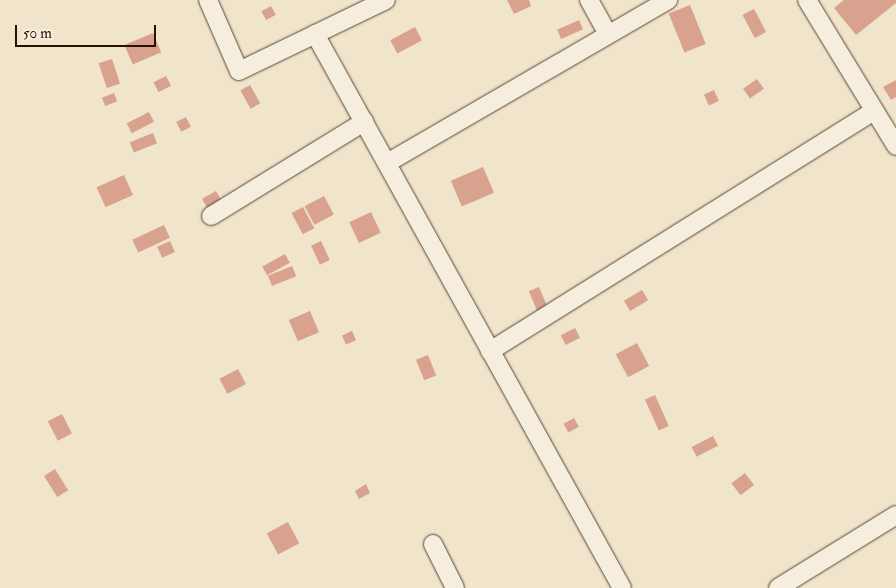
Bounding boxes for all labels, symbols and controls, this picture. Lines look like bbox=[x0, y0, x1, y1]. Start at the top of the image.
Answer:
scale bar bbox=[18, 15, 159, 47]
text: 50 m bbox=[23, 24, 52, 43]

